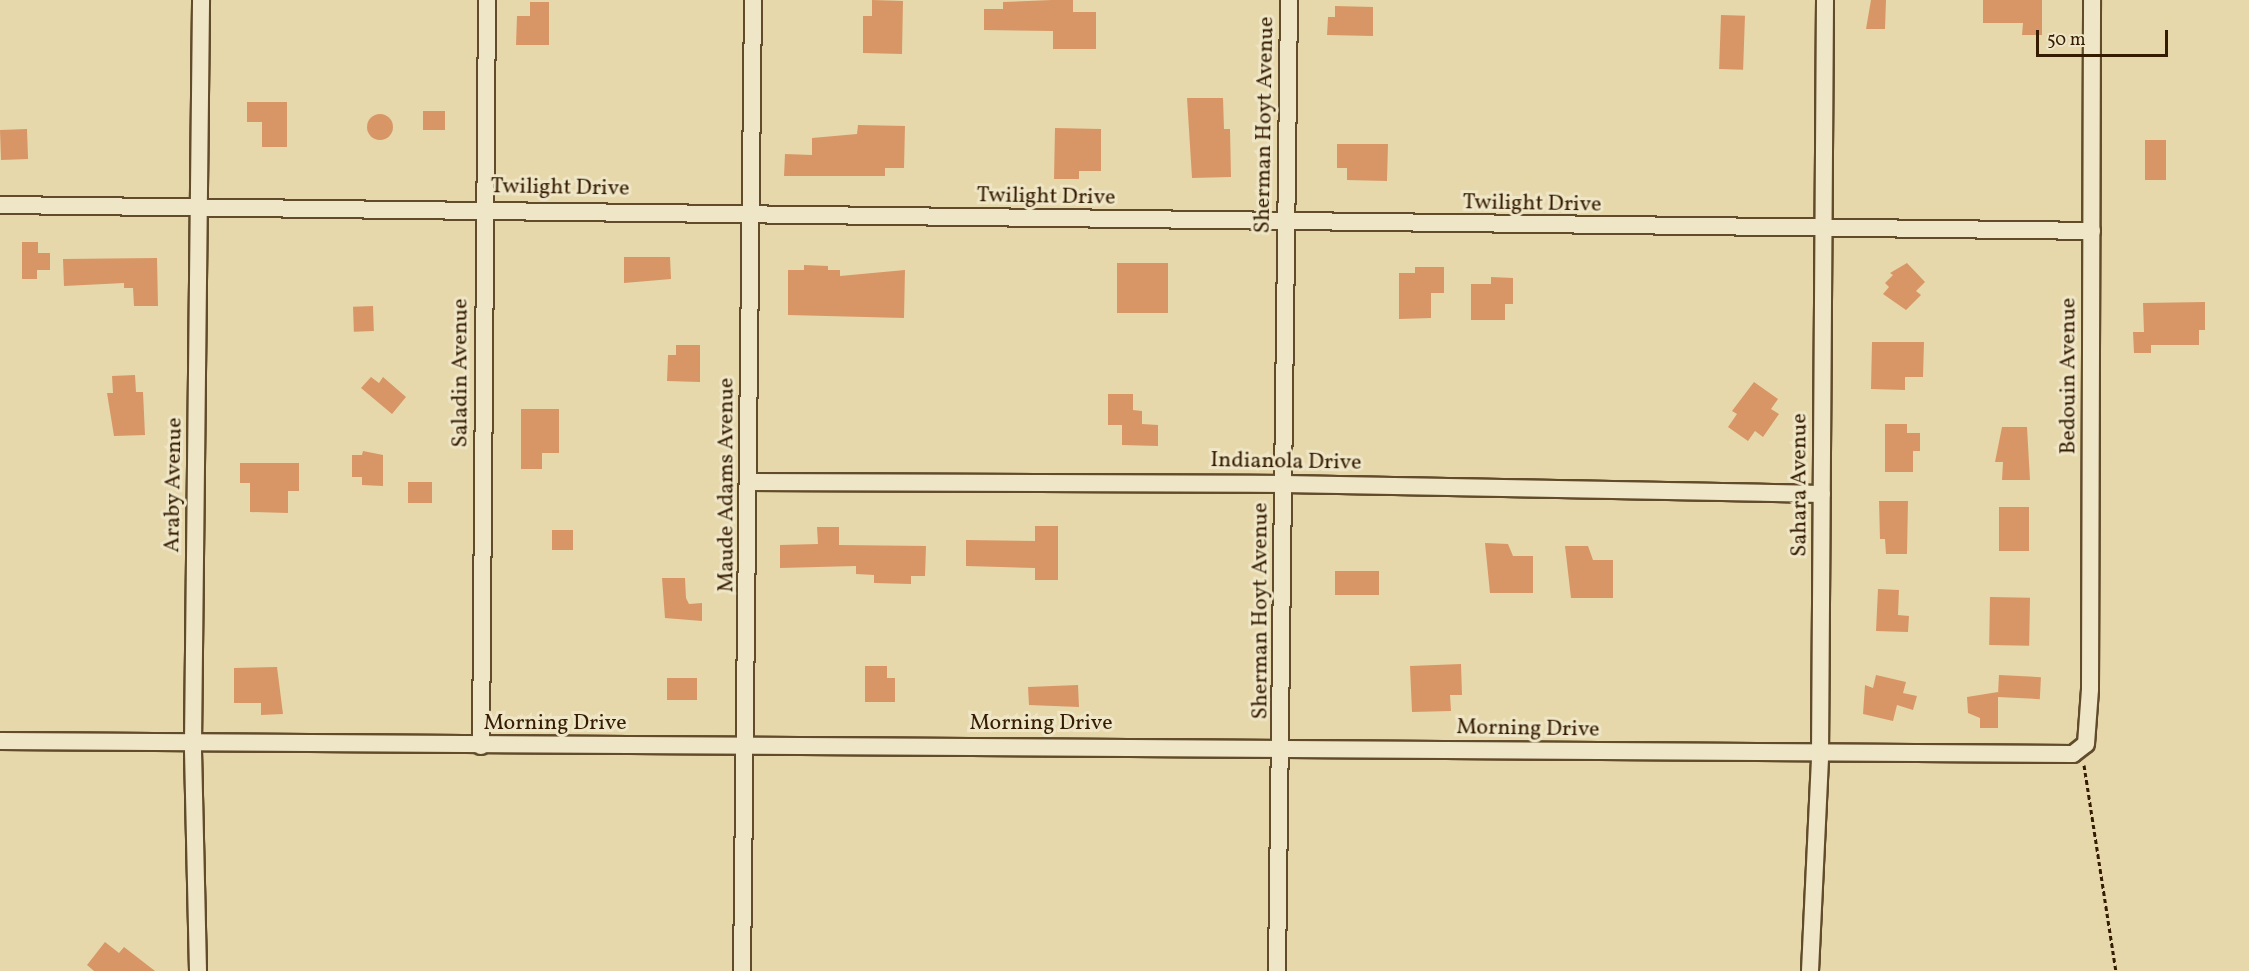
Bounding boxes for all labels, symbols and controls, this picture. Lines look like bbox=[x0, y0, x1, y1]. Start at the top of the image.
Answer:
street label: Sherman Hoyt Avenue bbox=[1250, 16, 1280, 234]
scale bar bbox=[2039, 18, 2171, 56]
text: 50 m bbox=[2047, 28, 2086, 53]
street label: Twilight Drive bbox=[490, 174, 630, 202]
street label: Twilight Drive bbox=[976, 183, 1116, 211]
street label: Twilight Drive bbox=[1462, 190, 1602, 218]
street label: Saladin Avenue bbox=[448, 298, 474, 448]
street label: Bedouin Avenue bbox=[2056, 298, 2082, 454]
street label: Maude Adams Avenue bbox=[714, 378, 740, 592]
street label: Sahara Avenue bbox=[1787, 413, 1813, 557]
street label: Araby Avenue bbox=[160, 417, 188, 553]
street label: Indianola Drive bbox=[1210, 447, 1362, 477]
street label: Sherman Hoyt Avenue bbox=[1248, 503, 1274, 719]
street label: Morning Drive bbox=[483, 711, 627, 737]
street label: Morning Drive bbox=[969, 711, 1113, 737]
street label: Morning Drive bbox=[1456, 715, 1600, 743]

